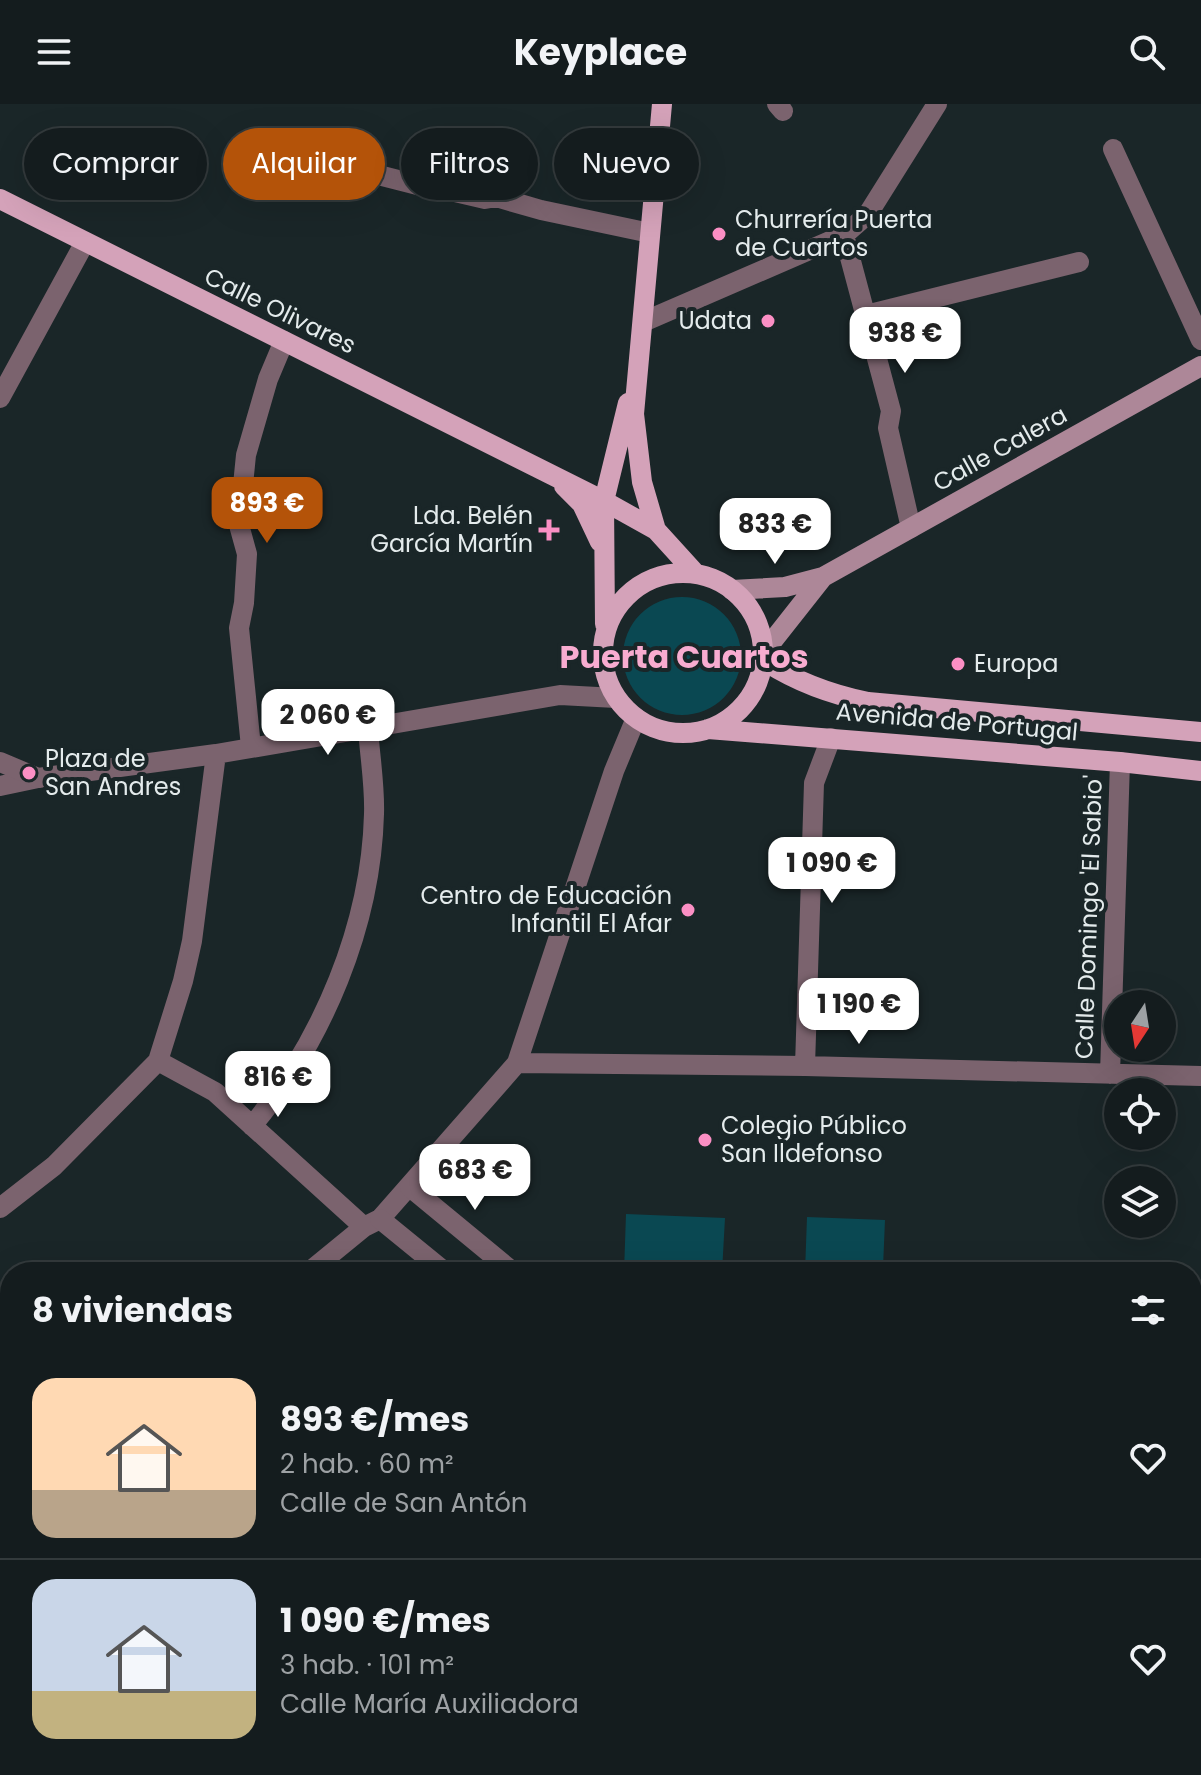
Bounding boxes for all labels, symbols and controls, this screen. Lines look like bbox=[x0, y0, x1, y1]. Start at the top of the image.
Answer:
text: Keyplace bbox=[514, 27, 687, 78]
icon: menu bbox=[32, 30, 76, 74]
icon: search bbox=[1125, 30, 1169, 74]
chip: Comprar bbox=[24, 128, 207, 200]
chip: Alquilar bbox=[223, 128, 385, 200]
chip: Filtros bbox=[401, 128, 538, 200]
chip: Nuevo bbox=[554, 128, 699, 200]
place label: Churrería Puerta de Cuartos bbox=[735, 203, 933, 264]
marker: Churrería Puerta de Cuartos bbox=[710, 225, 728, 243]
street label: Calle Olivares bbox=[199, 260, 361, 361]
place label: Udata bbox=[678, 304, 752, 337]
pin: 938 € bbox=[849, 307, 961, 375]
marker: Udata bbox=[759, 312, 777, 330]
text: 938 € bbox=[868, 315, 942, 351]
street label: Calle Calera bbox=[927, 398, 1073, 499]
pin: 893 € bbox=[211, 477, 323, 545]
text: 893 € bbox=[230, 485, 304, 521]
pin: 833 € bbox=[719, 498, 831, 566]
place label: Lda. Belén García Martín bbox=[370, 499, 533, 560]
text: 833 € bbox=[738, 506, 812, 542]
marker: Lda. Belén García Martín bbox=[540, 521, 558, 539]
district label: Puerta Cuartos bbox=[559, 634, 809, 679]
place label: Europa bbox=[974, 647, 1058, 680]
marker: Europa bbox=[949, 655, 967, 673]
pin: 2 060 € bbox=[254, 689, 402, 757]
street label: Avenida de Portugal bbox=[835, 694, 1079, 749]
text: 2 060 € bbox=[279, 697, 377, 733]
place label: Plaza de San Andres bbox=[45, 742, 181, 803]
marker: Plaza de San Andres bbox=[20, 764, 38, 782]
street label: Calle Domingo 'El Sabio' bbox=[1067, 774, 1110, 1060]
pin: 1 090 € bbox=[758, 837, 906, 905]
text: 1 090 € bbox=[786, 845, 878, 881]
place label: Centro de Educación Infantil El Afar bbox=[420, 879, 672, 940]
marker: Centro de Educación Infantil El Afar bbox=[679, 901, 697, 919]
pin: 1 190 € bbox=[785, 978, 933, 1046]
text: 1 190 € bbox=[817, 986, 901, 1022]
north arrow bbox=[1104, 990, 1176, 1062]
map controls bbox=[1104, 990, 1176, 1238]
pin: 816 € bbox=[222, 1051, 334, 1119]
text: 816 € bbox=[243, 1059, 313, 1095]
button: locate bbox=[1104, 1078, 1176, 1150]
place label: Colegio Público San Ildefonso bbox=[721, 1109, 907, 1170]
marker: Colegio Público San Ildefonso bbox=[696, 1131, 714, 1149]
pin: 683 € bbox=[419, 1144, 531, 1212]
text: 683 € bbox=[437, 1152, 513, 1188]
button: layers bbox=[1104, 1166, 1176, 1238]
text: 8 viviendas bbox=[32, 1286, 233, 1334]
icon: filters bbox=[1126, 1288, 1170, 1332]
text: 893 €/mes bbox=[280, 1395, 469, 1443]
icon: home bbox=[96, 1410, 192, 1506]
icon: heart bbox=[1126, 1436, 1170, 1480]
text: 2 hab. · 60 m² bbox=[280, 1446, 454, 1482]
text: Calle de San Antón bbox=[280, 1485, 527, 1521]
text: 1 090 €/mes bbox=[280, 1596, 491, 1644]
icon: home bbox=[96, 1611, 192, 1707]
icon: heart bbox=[1126, 1637, 1170, 1681]
text: 3 hab. · 101 m² bbox=[280, 1647, 454, 1683]
text: Calle María Auxiliadora bbox=[280, 1686, 579, 1722]

